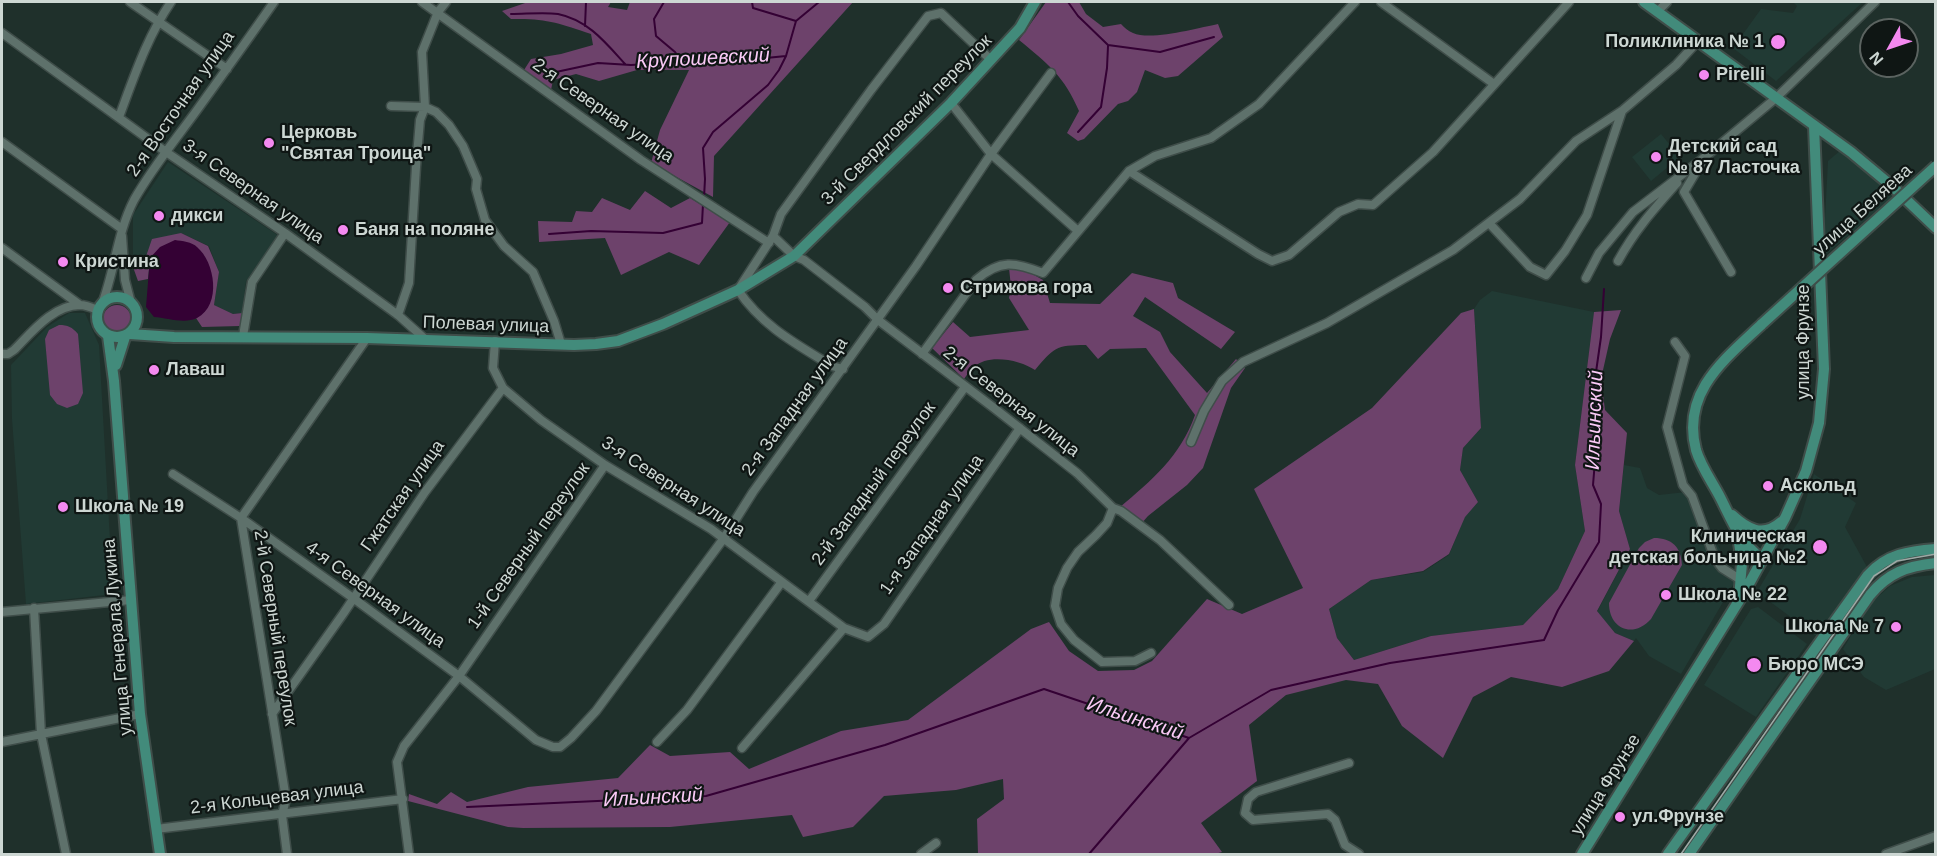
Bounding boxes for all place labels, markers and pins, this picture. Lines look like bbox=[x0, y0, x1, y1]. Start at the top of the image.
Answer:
place label: Поликлиника № 1 bbox=[1605, 31, 1764, 53]
marker: Поликлиника № 1 bbox=[1769, 33, 1787, 51]
place label: Pirelli bbox=[1716, 64, 1765, 86]
marker: Pirelli bbox=[1697, 68, 1711, 82]
place label: Церковь "Святая Троица" bbox=[281, 122, 431, 164]
marker: Церковь "Святая Троица" bbox=[262, 136, 276, 150]
place label: Детский сад № 87 Ласточка bbox=[1668, 136, 1800, 178]
marker: Детский сад № 87 Ласточка bbox=[1649, 150, 1663, 164]
place label: дикси bbox=[171, 205, 223, 227]
marker: дикси bbox=[152, 209, 166, 223]
place label: Баня на поляне bbox=[355, 219, 494, 241]
marker: Баня на поляне bbox=[336, 223, 350, 237]
place label: Кристина bbox=[75, 251, 159, 273]
marker: Кристина bbox=[56, 255, 70, 269]
place label: Стрижова гора bbox=[960, 277, 1092, 299]
marker: Стрижова гора bbox=[941, 281, 955, 295]
place label: Лаваш bbox=[166, 359, 225, 381]
marker: Лаваш bbox=[147, 363, 161, 377]
place label: Аскольд bbox=[1780, 475, 1856, 497]
marker: Аскольд bbox=[1761, 479, 1775, 493]
place label: Школа № 19 bbox=[75, 496, 184, 518]
marker: Школа № 19 bbox=[56, 500, 70, 514]
place label: Клиническая детская больница №2 bbox=[1609, 526, 1806, 568]
marker: Клиническая детская больница №2 bbox=[1811, 538, 1829, 556]
place label: Школа № 22 bbox=[1678, 584, 1787, 606]
marker: Школа № 22 bbox=[1659, 588, 1673, 602]
place label: Школа № 7 bbox=[1785, 616, 1884, 638]
marker: Школа № 7 bbox=[1889, 620, 1903, 634]
place label: Бюро МСЭ bbox=[1768, 654, 1864, 676]
marker: Бюро МСЭ bbox=[1745, 656, 1763, 674]
place label: ул.Фрунзе bbox=[1632, 806, 1724, 828]
marker: ул.Фрунзе bbox=[1613, 810, 1627, 824]

